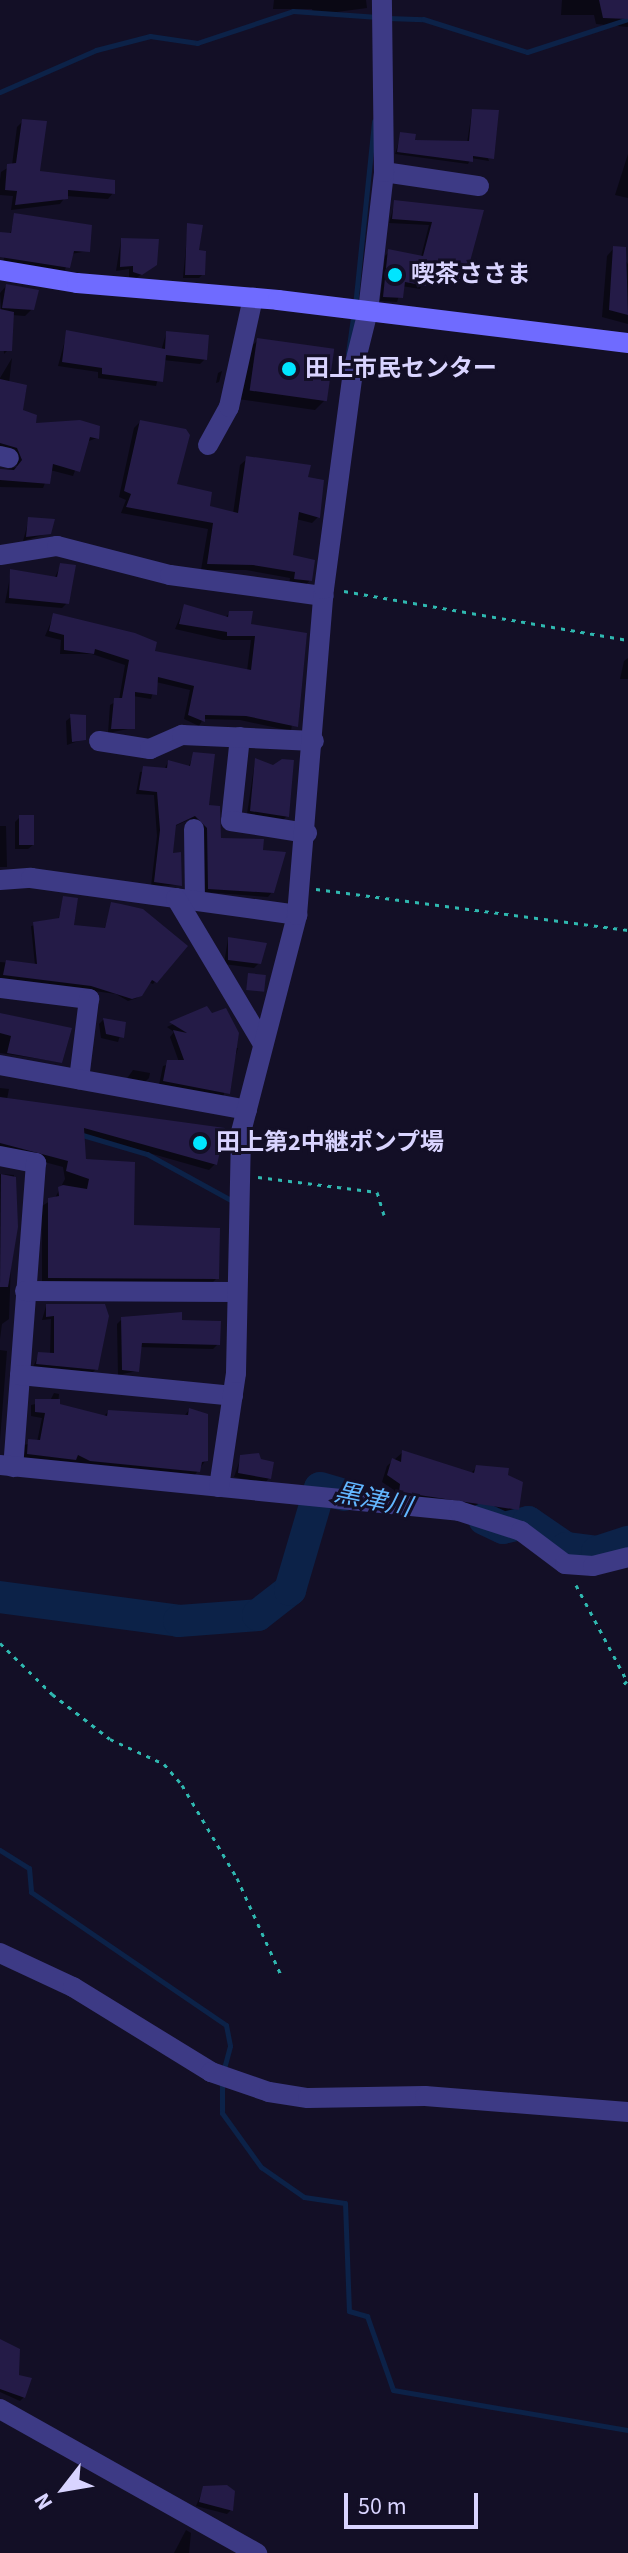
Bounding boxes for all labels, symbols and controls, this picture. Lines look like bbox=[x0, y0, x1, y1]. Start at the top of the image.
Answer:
place label: 喫茶ささま bbox=[411, 261, 531, 289]
marker: 喫茶ささま bbox=[386, 266, 404, 284]
place label: 田上市民センター bbox=[305, 355, 497, 383]
marker: 田上市民センター bbox=[280, 360, 298, 378]
place label: 田上第2中継ポンプ場 bbox=[216, 1129, 445, 1157]
marker: 田上第2中継ポンプ場 bbox=[191, 1134, 209, 1152]
water label: 黒津川 bbox=[332, 1477, 414, 1523]
north arrow bbox=[24, 2449, 104, 2529]
scale bar bbox=[348, 2477, 482, 2527]
text: N bbox=[26, 2487, 61, 2516]
text: 50 m bbox=[358, 2489, 407, 2524]

